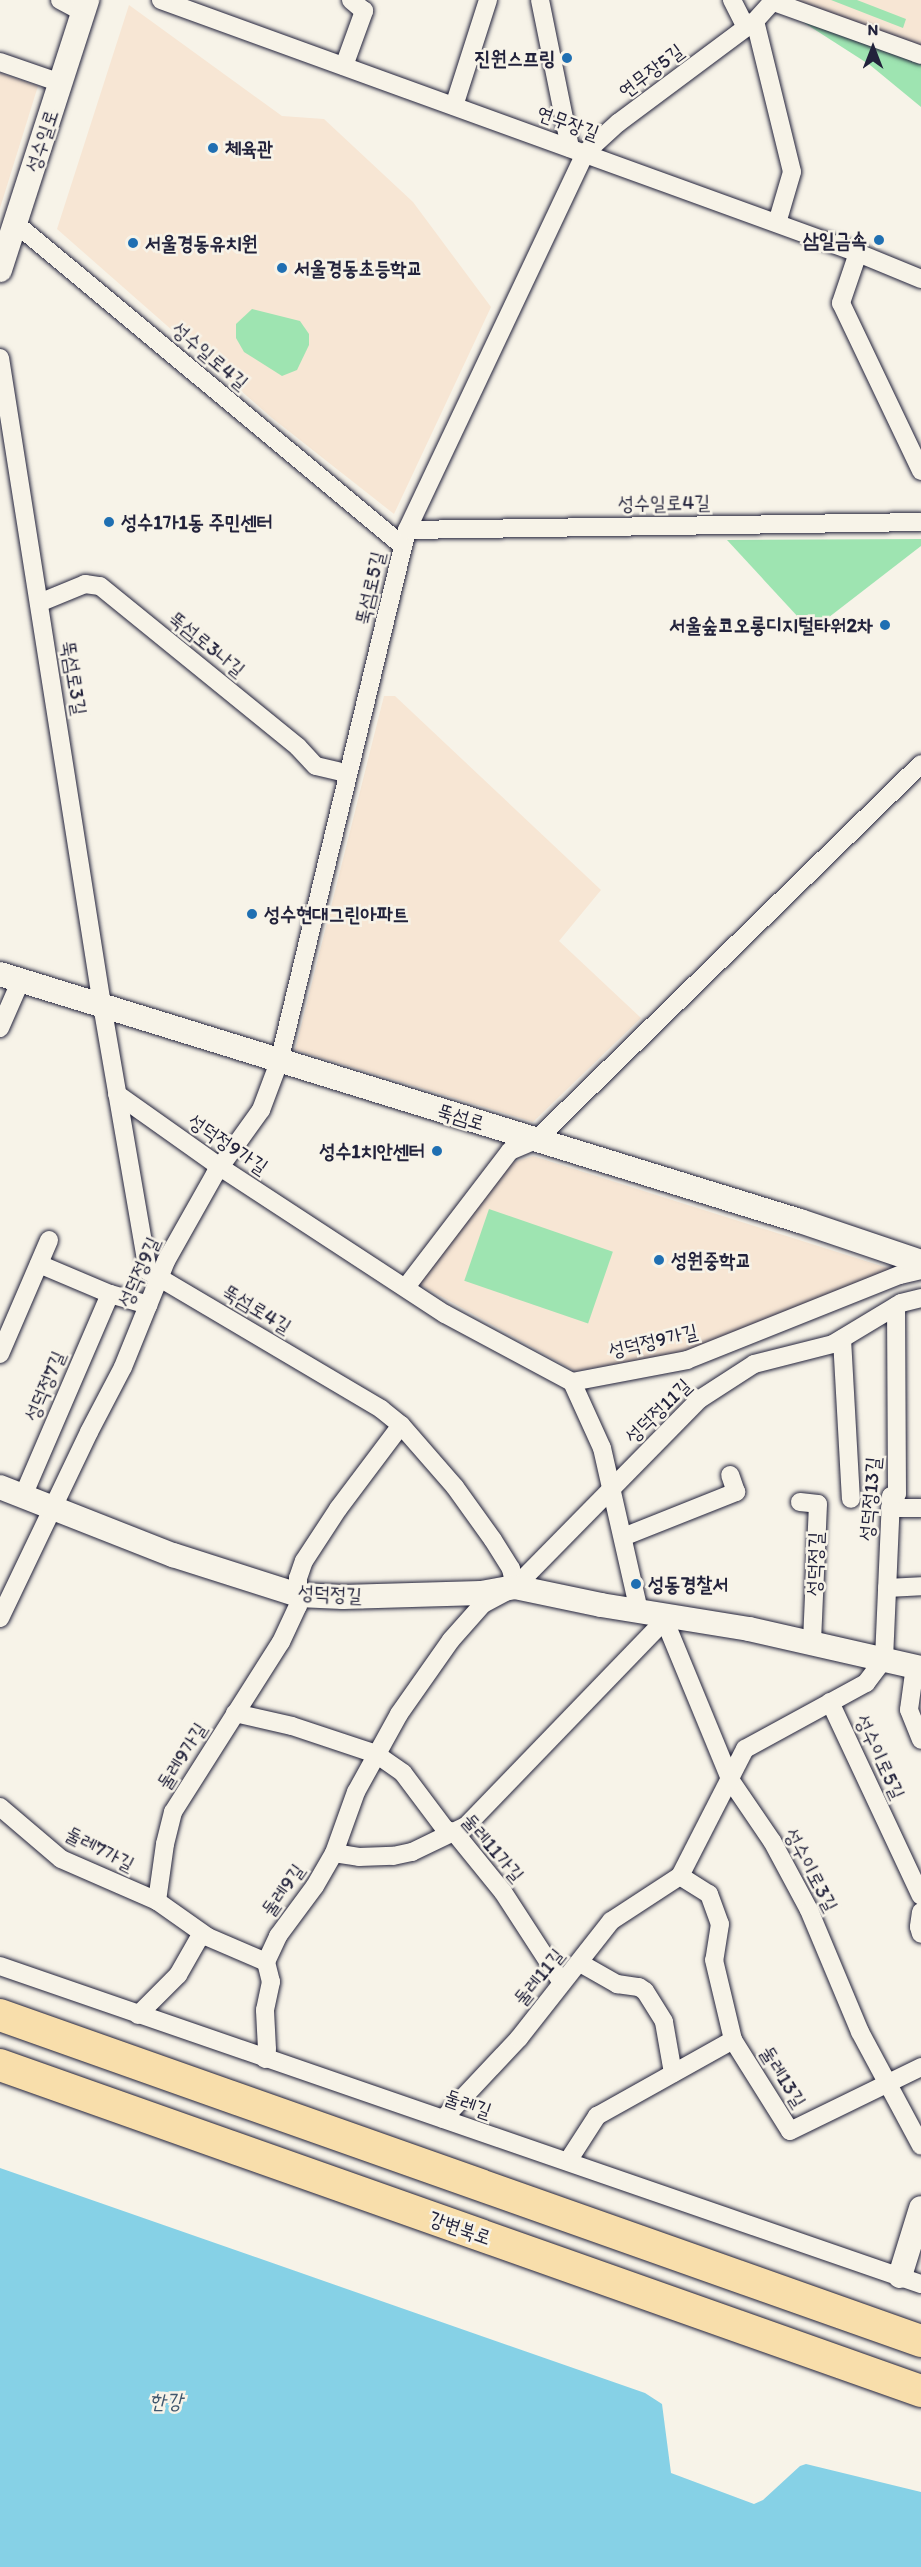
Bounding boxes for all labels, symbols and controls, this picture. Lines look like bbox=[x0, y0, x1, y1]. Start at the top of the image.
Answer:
north arrow bbox=[843, 18, 903, 78]
text: N bbox=[868, 20, 878, 39]
street label: 연무장5길 bbox=[614, 39, 688, 103]
place label: 진원스프링 bbox=[475, 46, 555, 70]
marker: 진원스프링 bbox=[560, 51, 574, 65]
street label: 연무장길 bbox=[534, 101, 602, 145]
street label: 성수일로 bbox=[21, 107, 63, 175]
place label: 체육관 bbox=[225, 136, 273, 160]
marker: 체육관 bbox=[206, 141, 220, 155]
place label: 삼일금속 bbox=[803, 228, 867, 252]
place label: 서울경동유치원 bbox=[145, 231, 258, 255]
marker: 삼일금속 bbox=[872, 233, 886, 247]
marker: 서울경동유치원 bbox=[126, 236, 140, 250]
place label: 서울경동초등학교 bbox=[294, 256, 423, 280]
marker: 서울경동초등학교 bbox=[275, 261, 289, 275]
street label: 성수일로4길 bbox=[167, 317, 253, 395]
street label: 성수일로4길 bbox=[618, 490, 710, 516]
place label: 성수1가1동 주민센터 bbox=[121, 510, 273, 534]
marker: 성수1가1동 주민센터 bbox=[102, 515, 116, 529]
street label: 뚝섬로5길 bbox=[350, 549, 390, 627]
street label: 뚝섬로3나길 bbox=[164, 606, 250, 682]
place label: 서울숲코오롱디지털타워2차 bbox=[669, 613, 873, 637]
marker: 서울숲코오롱디지털타워2차 bbox=[878, 618, 892, 632]
street label: 뚝섬로3길 bbox=[56, 639, 92, 717]
place label: 성수현대그린아파트 bbox=[264, 902, 409, 926]
marker: 성수현대그린아파트 bbox=[245, 907, 259, 921]
street label: 뚝섬로 bbox=[434, 1098, 488, 1136]
street label: 성덕정9가길 bbox=[184, 1109, 272, 1179]
place label: 성수1치안센터 bbox=[319, 1139, 425, 1163]
marker: 성수1치안센터 bbox=[430, 1144, 444, 1158]
street label: 성덕정9길 bbox=[113, 1233, 165, 1311]
place label: 성원중학교 bbox=[671, 1248, 751, 1272]
marker: 성원중학교 bbox=[652, 1253, 666, 1267]
street label: 뚝섬로4길 bbox=[218, 1279, 296, 1339]
street label: 성덕정9가길 bbox=[606, 1319, 700, 1363]
street label: 성덕정7길 bbox=[19, 1347, 71, 1425]
street label: 성덕정11길 bbox=[620, 1374, 696, 1448]
street label: 성덕정13길 bbox=[854, 1456, 886, 1542]
street label: 성덕정길 bbox=[802, 1531, 828, 1597]
place label: 성동경찰서 bbox=[648, 1572, 728, 1596]
marker: 성동경찰서 bbox=[629, 1577, 643, 1591]
street label: 성덕정길 bbox=[297, 1580, 363, 1608]
street label: 성수이로5길 bbox=[850, 1711, 910, 1803]
street label: 둘레9가길 bbox=[152, 1718, 212, 1794]
street label: 둘레11가길 bbox=[457, 1809, 529, 1887]
street label: 둘레7가길 bbox=[61, 1821, 139, 1877]
street label: 성수이로3길 bbox=[779, 1824, 843, 1916]
street label: 둘레9길 bbox=[256, 1859, 310, 1921]
street label: 둘레11길 bbox=[509, 1943, 569, 2011]
street label: 둘레13길 bbox=[755, 2042, 811, 2112]
street label: 둘레길 bbox=[441, 2085, 495, 2123]
street label: 강변북로 bbox=[426, 2206, 494, 2250]
water label: 한강 bbox=[149, 2388, 183, 2414]

